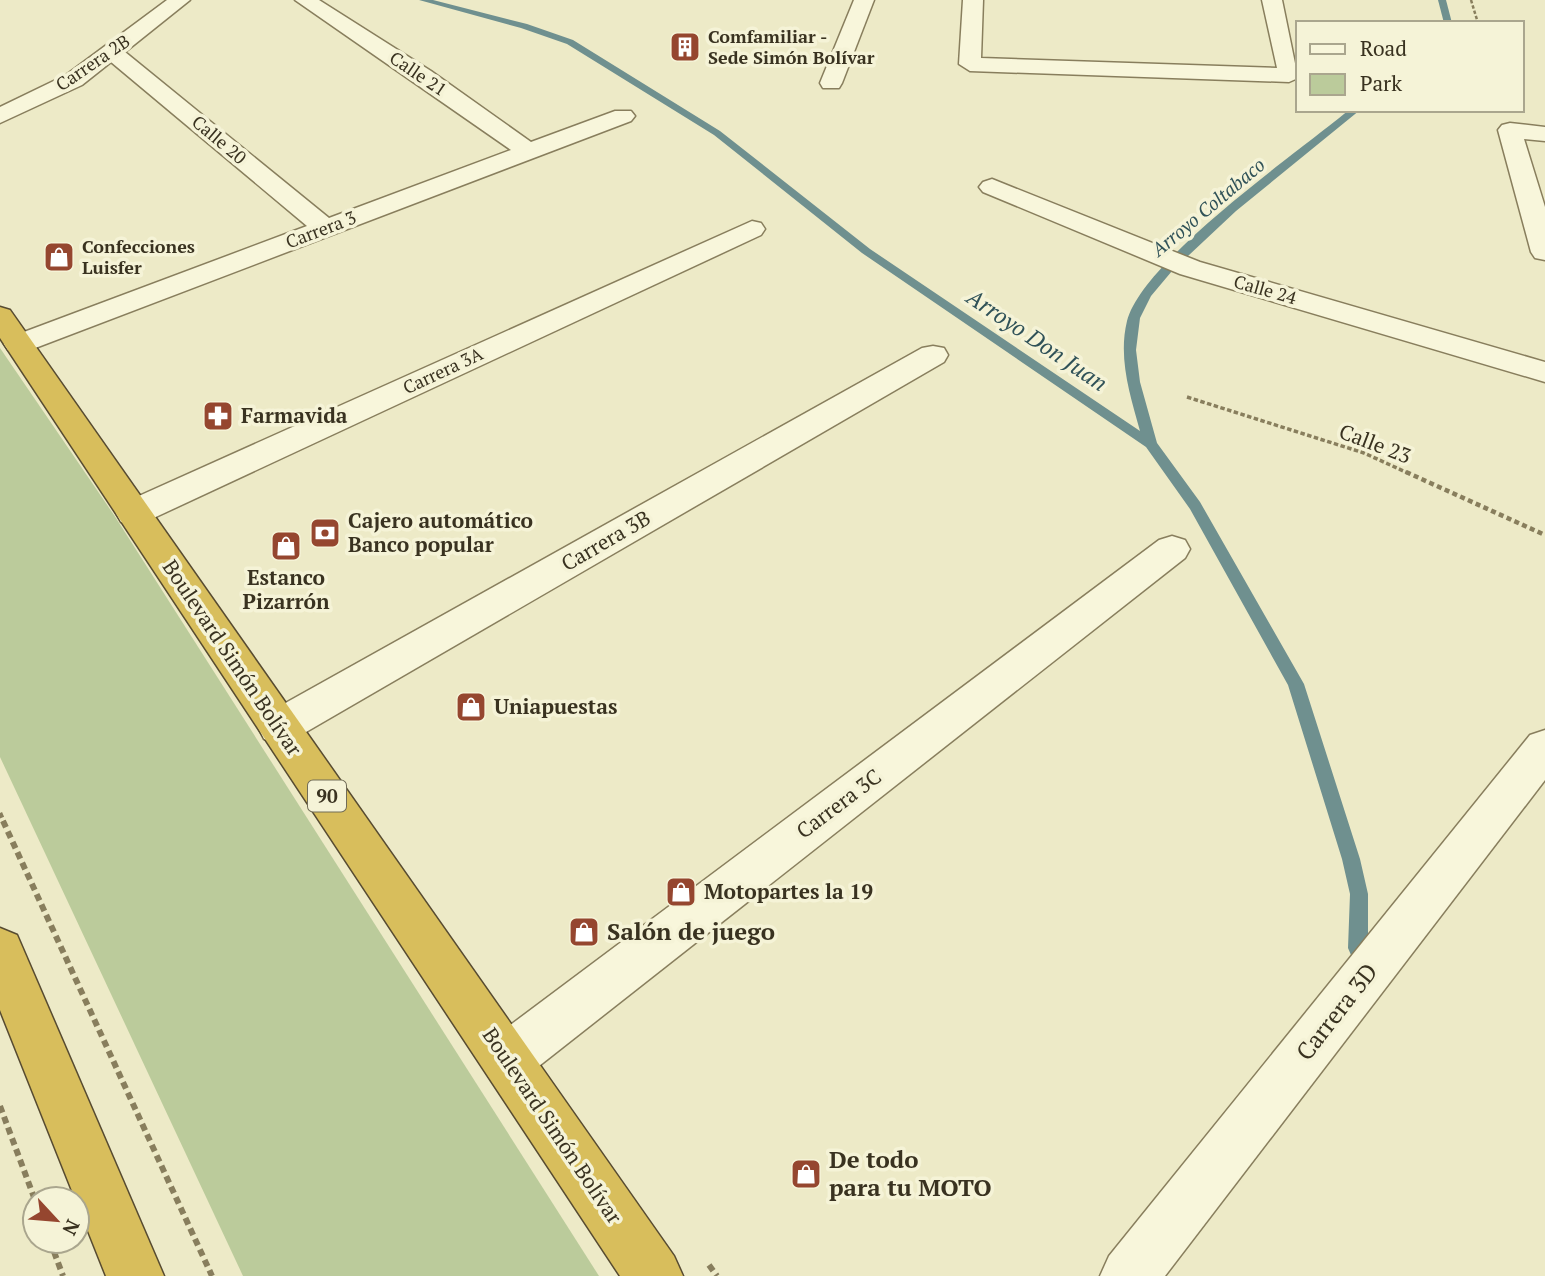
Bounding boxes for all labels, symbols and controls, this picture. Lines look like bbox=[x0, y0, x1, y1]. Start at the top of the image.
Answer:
legend bbox=[1296, 21, 1524, 112]
place label: Comfamiliar - Sede Simón Bolívar bbox=[708, 24, 875, 69]
street label: Carrera 2B bbox=[51, 29, 134, 96]
building icon: Comfamiliar - Sede Simón Bolívar bbox=[668, 30, 702, 64]
text: Road bbox=[1360, 34, 1407, 62]
street label: Calle 21 bbox=[385, 45, 452, 101]
text: Park bbox=[1360, 69, 1402, 97]
street label: Calle 20 bbox=[187, 109, 252, 169]
water label: Arroyo Coltabaco bbox=[1145, 152, 1270, 262]
street label: Carrera 3 bbox=[282, 205, 359, 253]
place label: Confecciones Luisfer bbox=[82, 234, 195, 279]
shop icon: Confecciones Luisfer bbox=[42, 240, 76, 274]
street label: Calle 24 bbox=[1231, 269, 1300, 310]
water label: Arroyo Don Juan bbox=[959, 280, 1114, 398]
street label: Carrera 3A bbox=[399, 341, 487, 399]
pharmacy icon: Farmavida bbox=[201, 399, 235, 433]
place label: Farmavida bbox=[241, 401, 348, 429]
street label: Calle 23 bbox=[1335, 417, 1415, 470]
street label: Carrera 3B bbox=[556, 503, 655, 577]
place label: Cajero automático Banco popular bbox=[348, 506, 533, 558]
bank icon: Cajero automático Banco popular bbox=[308, 516, 342, 550]
shop icon: Estanco Pizarrón bbox=[269, 529, 303, 563]
street label: Boulevard Simón Bolívar bbox=[157, 554, 309, 761]
place label: Estanco Pizarrón bbox=[242, 563, 330, 615]
shop icon: Uniapuestas bbox=[454, 690, 488, 724]
place label: Uniapuestas bbox=[494, 692, 617, 720]
street label: Carrera 3C bbox=[790, 762, 886, 844]
road number: 90 bbox=[308, 780, 346, 811]
shop icon: Motopartes la 19 bbox=[664, 875, 698, 909]
place label: Motopartes la 19 bbox=[704, 877, 873, 905]
shop icon: Salón de juego bbox=[567, 915, 601, 949]
place label: Salón de juego bbox=[607, 915, 775, 947]
street label: Carrera 3D bbox=[1288, 956, 1384, 1067]
street label: Boulevard Simón Bolívar bbox=[477, 1022, 629, 1229]
place label: De todo para tu MOTO bbox=[829, 1143, 992, 1203]
shop icon: De todo para tu MOTO bbox=[789, 1157, 823, 1191]
north arrow bbox=[21, 1185, 91, 1255]
text: N bbox=[57, 1216, 86, 1240]

